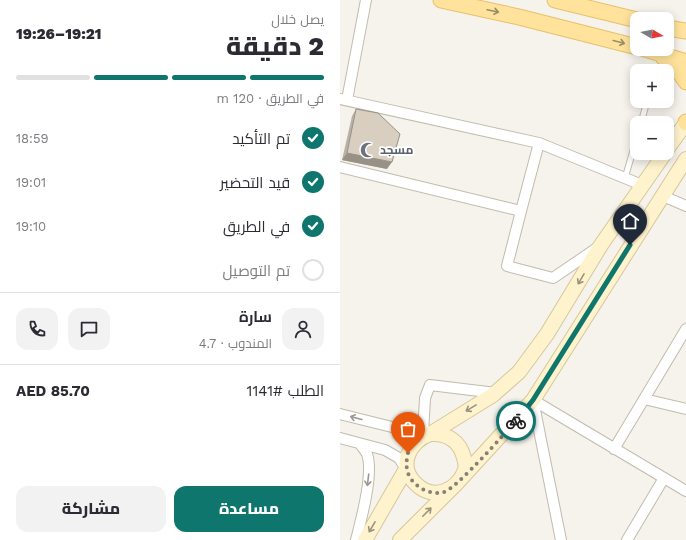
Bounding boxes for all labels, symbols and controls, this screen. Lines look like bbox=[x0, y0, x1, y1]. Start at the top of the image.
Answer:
one-way arrow bbox=[486, 8, 499, 16]
text: يصل خلال bbox=[271, 12, 324, 27]
north arrow bbox=[630, 12, 674, 56]
map controls bbox=[630, 12, 674, 160]
text: 19:21–19:26 bbox=[16, 25, 102, 43]
text: 2 دقيقة bbox=[226, 31, 324, 61]
one-way arrow bbox=[612, 39, 625, 46]
button: + bbox=[630, 64, 674, 108]
text: في الطريق · 120 m bbox=[217, 91, 324, 106]
button: − bbox=[630, 116, 674, 160]
icon: check bbox=[302, 127, 324, 149]
text: تم التأكيد bbox=[232, 130, 290, 148]
text: 18:59 bbox=[16, 131, 49, 146]
mosque icon: مسجد bbox=[359, 141, 377, 159]
place label: مسجد bbox=[380, 143, 413, 157]
icon: check bbox=[302, 171, 324, 193]
text: قيد التحضير bbox=[220, 174, 290, 192]
text: 19:01 bbox=[16, 175, 46, 190]
pin bbox=[613, 204, 647, 245]
icon: home bbox=[619, 210, 641, 232]
icon: check bbox=[302, 215, 324, 237]
text: في الطريق bbox=[223, 218, 290, 236]
text: 19:10 bbox=[16, 219, 46, 234]
text: تم التوصيل bbox=[223, 262, 290, 280]
one-way arrow bbox=[577, 273, 585, 285]
button: phone bbox=[16, 308, 58, 350]
button: chat bbox=[68, 308, 110, 350]
text: سارة bbox=[239, 308, 272, 326]
button: person bbox=[282, 308, 324, 350]
text: المندوب · 4.7 bbox=[199, 336, 272, 351]
text: AED 85.70 bbox=[16, 382, 90, 400]
text: الطلب #1141 bbox=[247, 382, 324, 400]
courier bbox=[496, 401, 536, 441]
one-way arrow bbox=[466, 404, 477, 412]
icon: bike bbox=[505, 410, 527, 432]
pin bbox=[391, 412, 425, 453]
one-way arrow bbox=[350, 414, 363, 421]
icon: bag bbox=[397, 418, 419, 440]
one-way arrow bbox=[364, 473, 371, 486]
button: مشاركة bbox=[16, 486, 166, 532]
button: مساعدة bbox=[174, 486, 324, 532]
one-way arrow bbox=[422, 507, 432, 517]
one-way arrow bbox=[368, 521, 376, 533]

